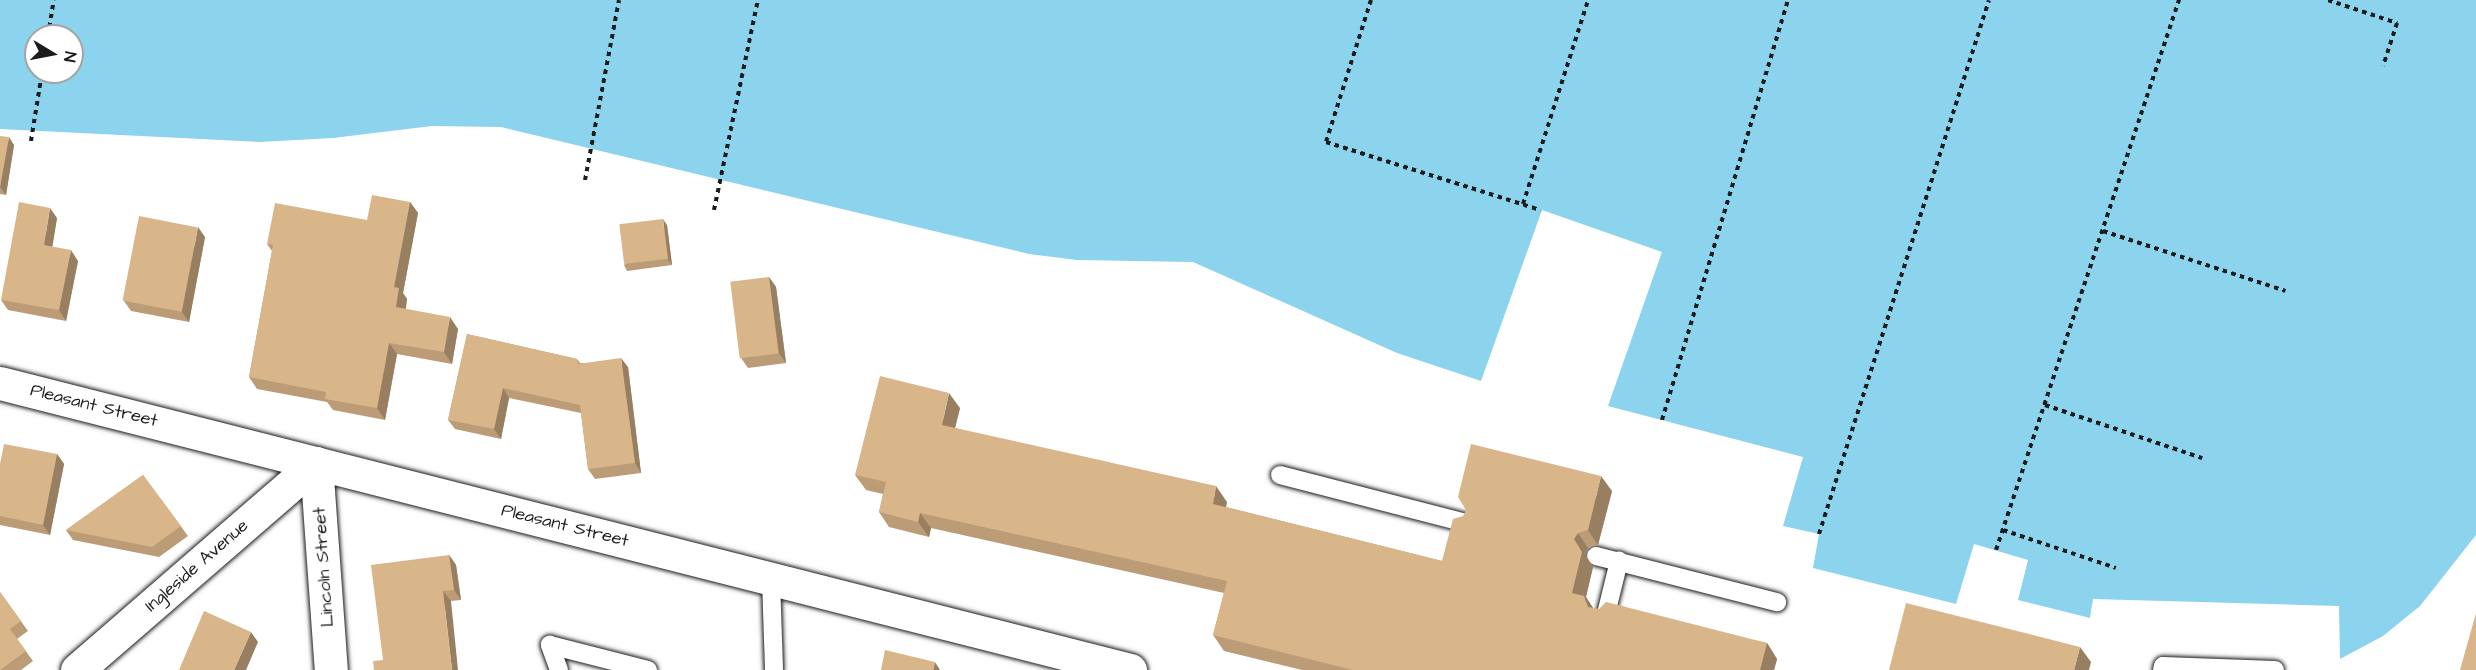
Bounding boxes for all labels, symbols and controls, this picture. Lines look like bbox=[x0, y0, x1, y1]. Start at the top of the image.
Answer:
north arrow bbox=[24, 24, 84, 84]
text: N bbox=[58, 50, 81, 64]
street label: Pleasant Street bbox=[28, 380, 160, 432]
street label: Pleasant Street bbox=[499, 500, 631, 552]
street label: Lincoln Street bbox=[309, 506, 339, 628]
street label: Ingleside Avenue bbox=[141, 515, 253, 617]

